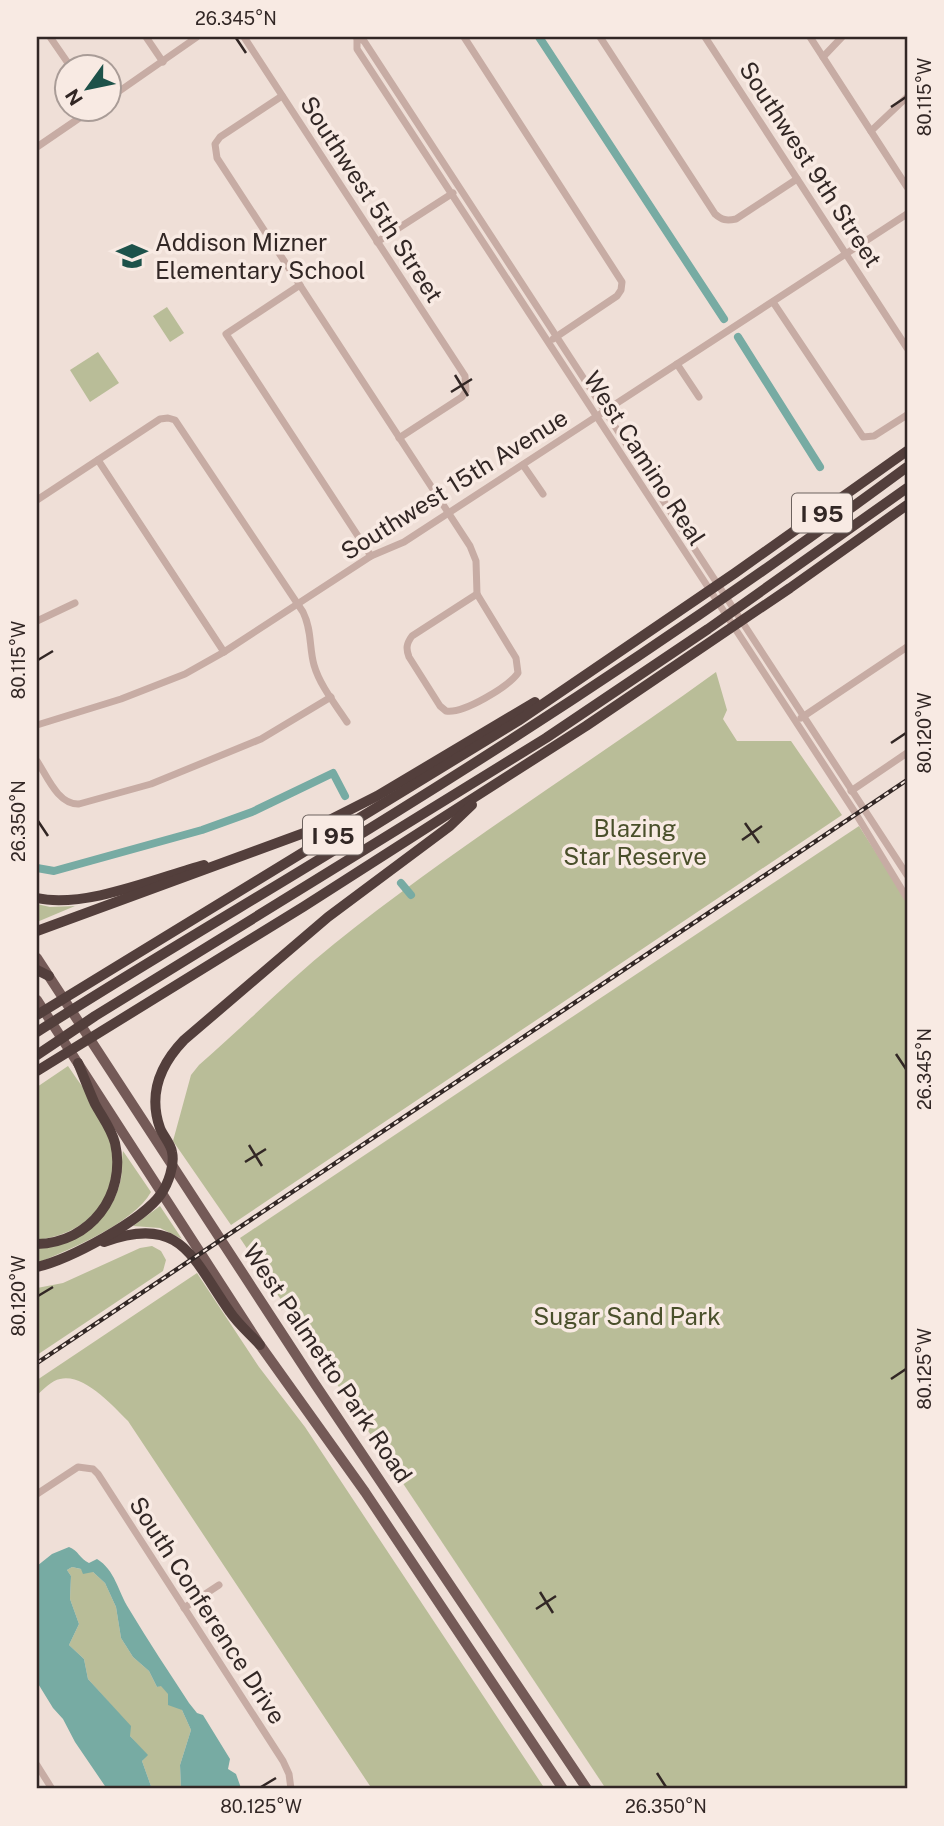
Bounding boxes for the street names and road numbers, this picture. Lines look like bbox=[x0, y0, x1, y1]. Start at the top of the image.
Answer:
street label: Southwest 9th Street bbox=[734, 56, 888, 272]
street label: Southwest 5th Street bbox=[295, 91, 449, 307]
street label: West Camino Real bbox=[578, 366, 712, 550]
street label: Southwest 15th Avenue bbox=[336, 403, 572, 565]
road number: I 95 bbox=[792, 494, 852, 533]
road number: I 95 bbox=[303, 816, 363, 855]
street label: West Palmetto Park Road bbox=[238, 1238, 418, 1488]
street label: South Conference Drive bbox=[124, 1491, 292, 1729]

